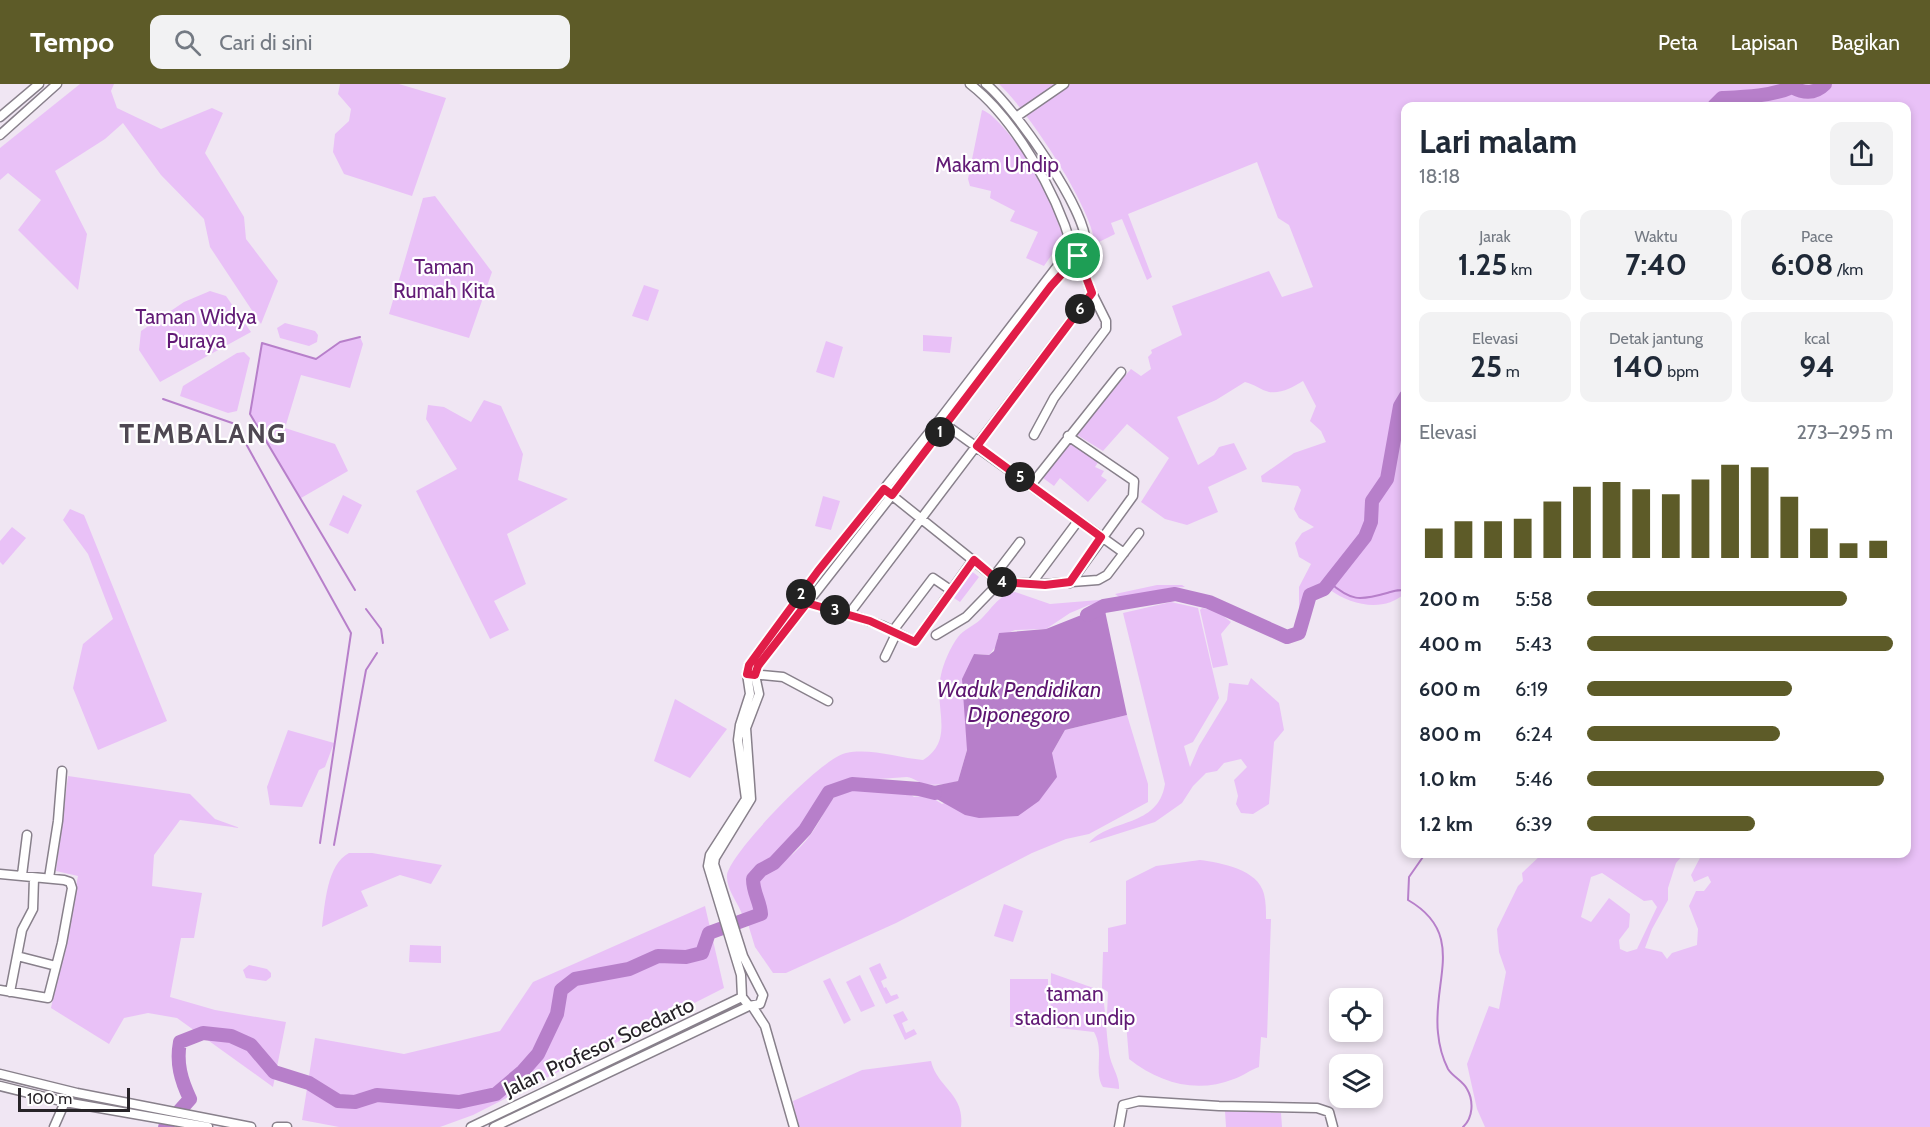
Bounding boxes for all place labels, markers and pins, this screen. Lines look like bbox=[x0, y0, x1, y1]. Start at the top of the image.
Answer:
pin bbox=[1052, 230, 1103, 281]
pin: 6 bbox=[1065, 294, 1095, 324]
pin: 1 bbox=[925, 417, 955, 447]
pin: 5 bbox=[1005, 462, 1035, 492]
pin: 4 bbox=[987, 567, 1017, 597]
pin: 2 bbox=[786, 579, 816, 609]
pin: 3 bbox=[820, 595, 850, 625]

